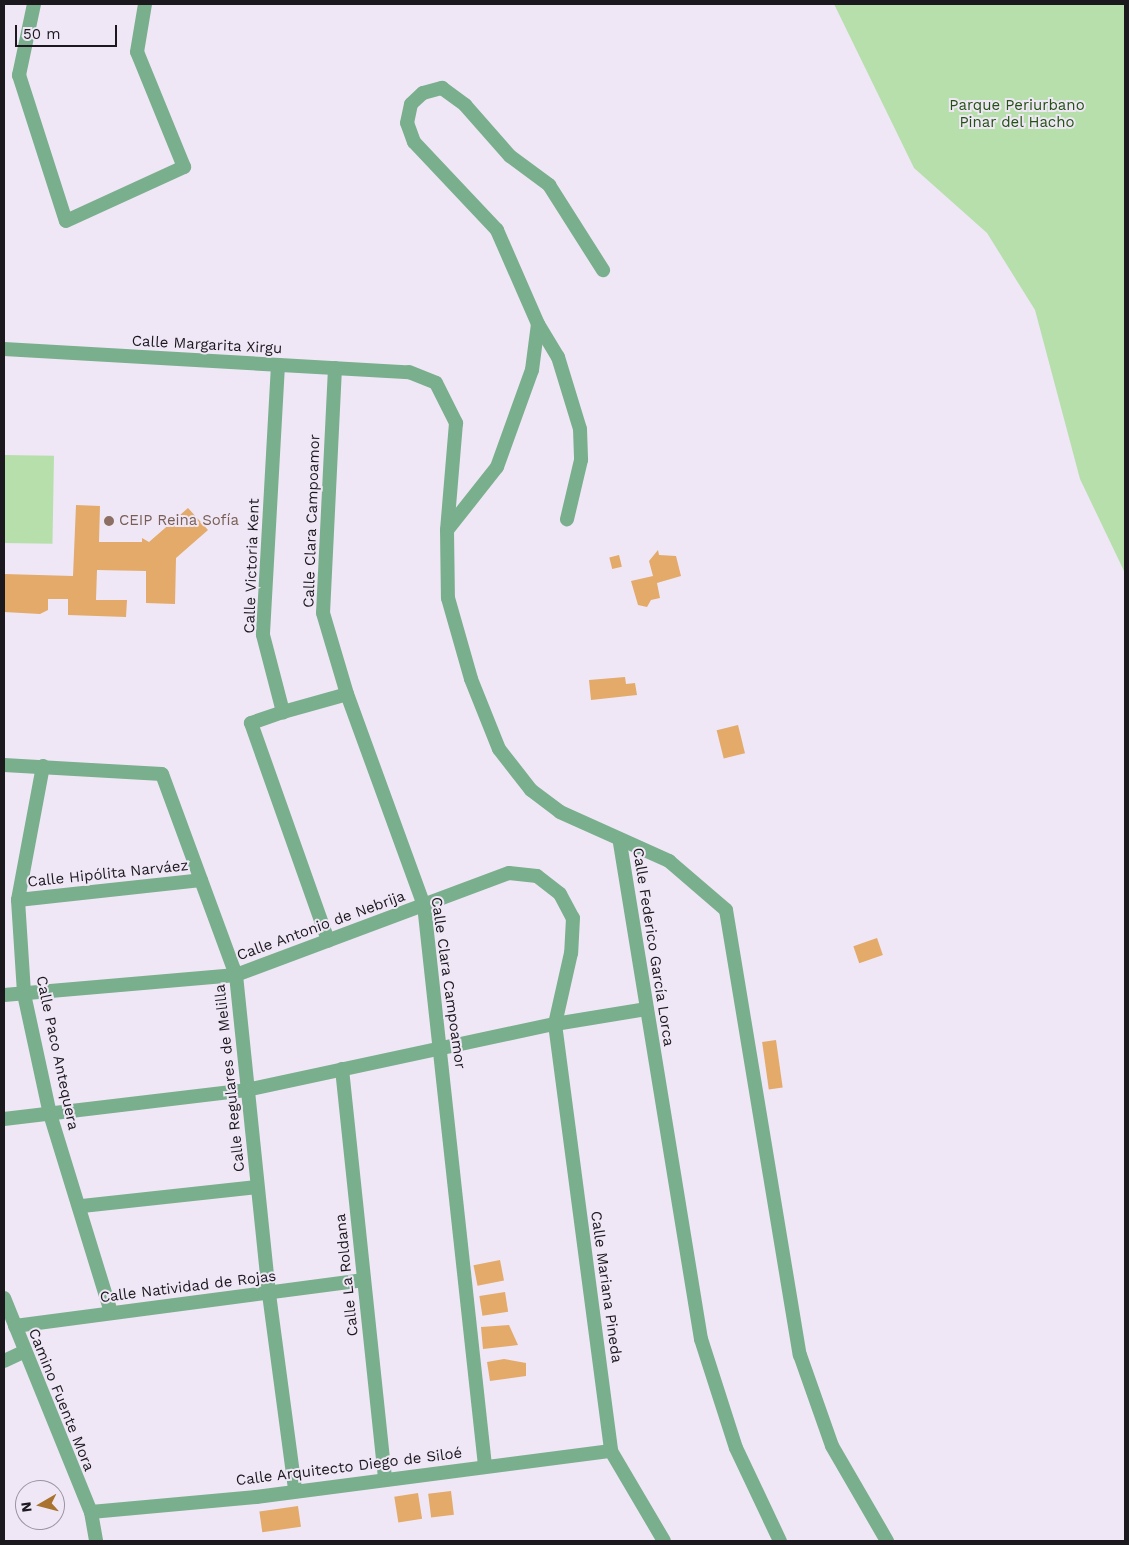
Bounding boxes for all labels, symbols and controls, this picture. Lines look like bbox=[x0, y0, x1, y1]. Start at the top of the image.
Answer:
scale bar bbox=[18, 15, 120, 47]
text: 50 m bbox=[23, 25, 60, 43]
park label: Parque Periurbano Pinar del Hacho bbox=[949, 96, 1085, 131]
street label: Calle Margarita Xirgu bbox=[131, 332, 283, 358]
street label: Calle Clara Campoamor bbox=[300, 434, 324, 608]
street label: Calle Victoria Kent bbox=[241, 498, 263, 634]
place label: CEIP Reina Sofía bbox=[119, 512, 240, 530]
marker: CEIP Reina Sofía bbox=[103, 515, 115, 527]
street label: Calle Federico García Lorca bbox=[628, 846, 678, 1048]
street label: Calle Hipólita Narváez bbox=[27, 857, 189, 891]
street label: Calle Antonio de Nebrija bbox=[234, 887, 408, 965]
street label: Calle Clara Campoamor bbox=[427, 896, 469, 1070]
street label: Calle Paco Antequera bbox=[32, 974, 82, 1132]
street label: Calle Regulares de Melilla bbox=[211, 983, 249, 1173]
street label: Calle Mariana Pineda bbox=[586, 1210, 626, 1364]
street label: Calle La Roldana bbox=[332, 1213, 362, 1337]
street label: Calle Natividad de Rojas bbox=[99, 1267, 277, 1307]
street label: Camino Fuente Mora bbox=[24, 1326, 98, 1474]
street label: Calle Arquitecto Diego de Siloé bbox=[235, 1444, 463, 1490]
north arrow bbox=[15, 1480, 65, 1530]
text: N bbox=[17, 1501, 35, 1513]

